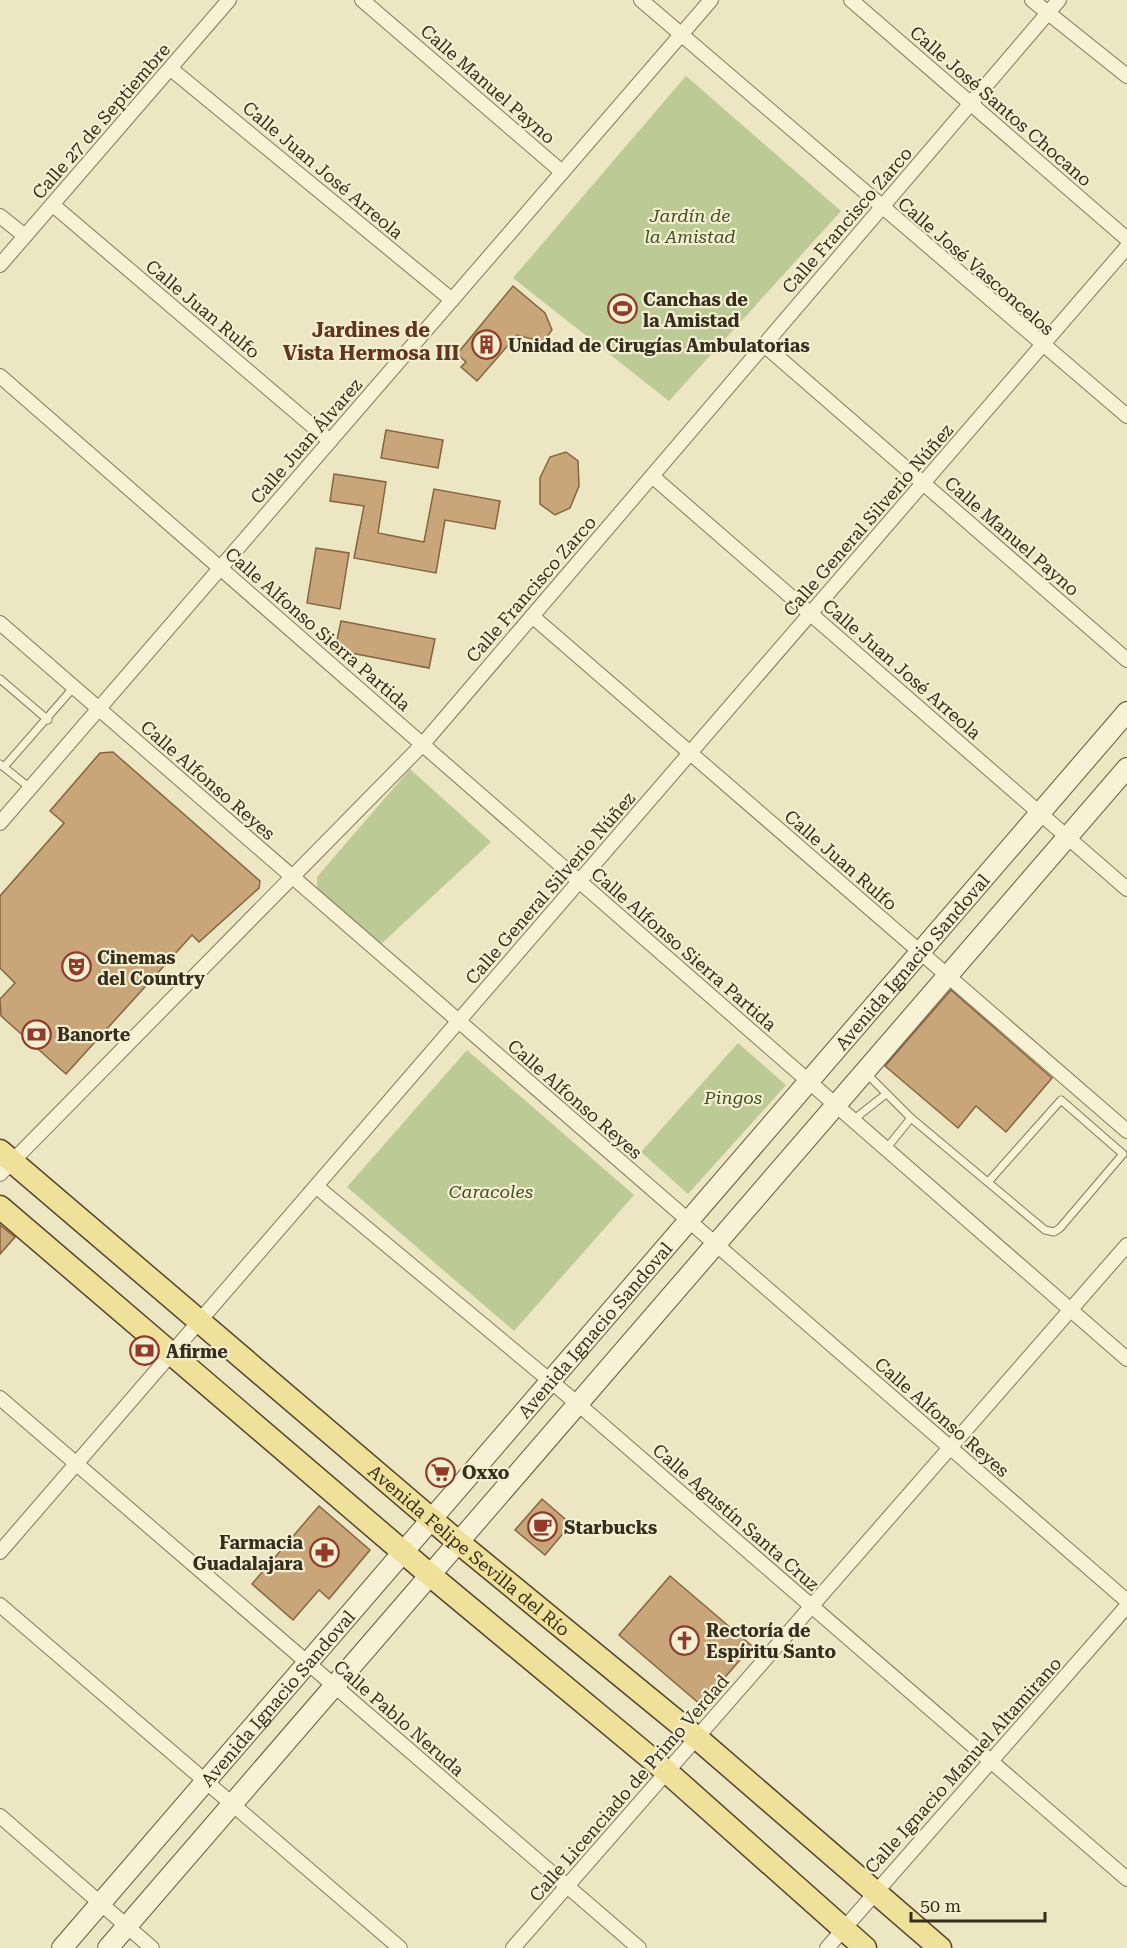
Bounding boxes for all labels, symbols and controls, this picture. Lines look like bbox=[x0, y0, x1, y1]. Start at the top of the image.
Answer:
street label: Calle Manuel Payno bbox=[417, 20, 559, 148]
street label: Calle José Santos Chocano bbox=[906, 21, 1096, 191]
street label: Calle 27 de Septiembre bbox=[28, 39, 174, 203]
street label: Calle Juan José Arreola bbox=[239, 97, 408, 243]
street label: Calle Francisco Zarco bbox=[778, 143, 916, 297]
street label: Calle José Vasconcelos bbox=[894, 193, 1058, 339]
park label: Jardín de la Amistad bbox=[644, 205, 736, 247]
street label: Calle Juan Rulfo bbox=[142, 255, 264, 363]
place label: Canchas de la Amistad bbox=[643, 289, 748, 331]
sports icon: Canchas de la Amistad bbox=[606, 293, 638, 325]
district label: Jardines de Vista Hermosa III bbox=[283, 318, 459, 365]
building icon: Unidad de Cirugías Ambulatorias bbox=[471, 329, 503, 361]
place label: Unidad de Cirugías Ambulatorias bbox=[508, 335, 810, 356]
street label: Calle Juan Álvarez bbox=[246, 374, 366, 508]
street label: Calle General Silverio Núñez bbox=[779, 419, 957, 620]
street label: Calle Manuel Payno bbox=[941, 472, 1083, 600]
street label: Calle Francisco Zarco bbox=[462, 512, 600, 666]
street label: Calle Alfonso Sierra Partida bbox=[221, 543, 415, 715]
street label: Calle Juan José Arreola bbox=[819, 595, 986, 744]
street label: Calle Alfonso Reyes bbox=[137, 716, 279, 844]
street label: Calle General Silverio Núñez bbox=[461, 787, 639, 988]
street label: Calle Juan Rulfo bbox=[780, 805, 902, 915]
street label: Calle Alfonso Sierra Partida bbox=[587, 863, 781, 1035]
street label: Avenida Ignacio Sandoval bbox=[830, 869, 994, 1054]
place label: Cinemas del Country bbox=[97, 947, 205, 989]
theatre icon: Cinemas del Country bbox=[60, 951, 92, 983]
bank icon: Banorte bbox=[20, 1018, 52, 1050]
place label: Banorte bbox=[57, 1024, 131, 1045]
street label: Calle Alfonso Reyes bbox=[504, 1035, 646, 1163]
park label: Pingos bbox=[703, 1087, 762, 1108]
park label: Caracoles bbox=[449, 1181, 533, 1202]
street label: Avenida Ignacio Sandoval bbox=[513, 1237, 676, 1422]
bank icon: Afirme bbox=[129, 1335, 161, 1367]
place label: Afirme bbox=[166, 1341, 228, 1362]
street label: Calle Alfonso Reyes bbox=[871, 1353, 1013, 1481]
street label: Calle Agustín Santa Cruz bbox=[649, 1439, 824, 1595]
supermarket icon: Oxxo bbox=[425, 1456, 457, 1488]
street label: Avenida Felipe Sevilla del Río bbox=[364, 1460, 574, 1640]
place label: Oxxo bbox=[462, 1462, 510, 1483]
cafe icon: Starbucks bbox=[527, 1511, 559, 1543]
place label: Starbucks bbox=[564, 1517, 657, 1538]
place label: Farmacia Guadalajara bbox=[193, 1532, 303, 1574]
pharmacy icon: Farmacia Guadalajara bbox=[308, 1536, 340, 1568]
street label: Avenida Ignacio Sandoval bbox=[196, 1606, 359, 1790]
place label: Rectoría de Espíritu Santo bbox=[706, 1620, 836, 1662]
church icon: Rectoría de Espíritu Santo bbox=[669, 1624, 701, 1656]
street label: Calle Ignacio Manuel Altamirano bbox=[860, 1653, 1066, 1877]
street label: Calle Pablo Neruda bbox=[330, 1656, 469, 1780]
street label: Calle Licenciado de Primo Verdad bbox=[525, 1670, 733, 1906]
scale bar bbox=[911, 1885, 1044, 1923]
text: 50 m bbox=[920, 1895, 961, 1916]

